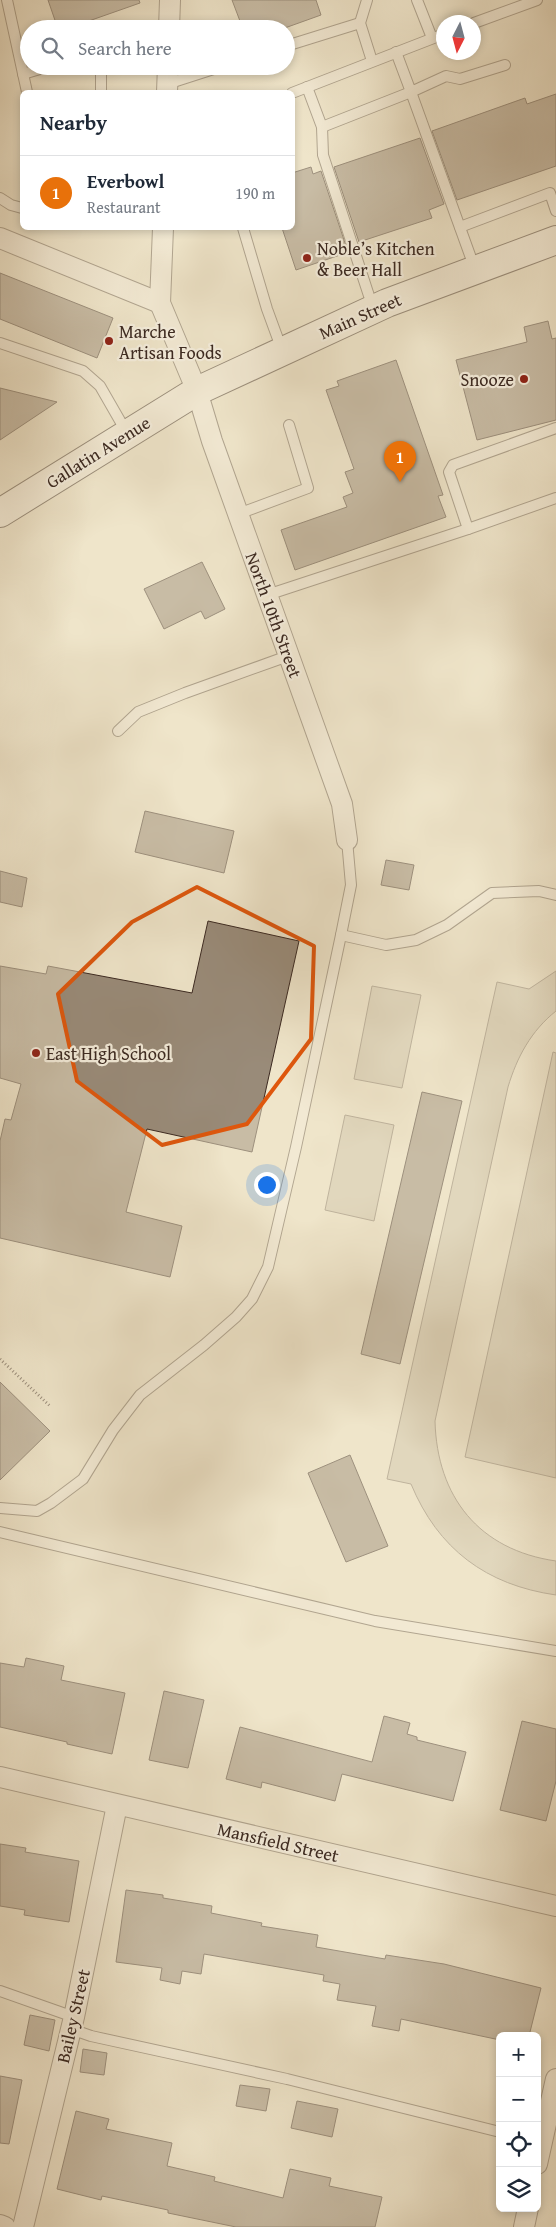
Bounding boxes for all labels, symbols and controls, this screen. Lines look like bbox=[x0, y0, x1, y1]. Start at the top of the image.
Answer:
north arrow bbox=[436, 15, 481, 60]
search box bbox=[20, 20, 295, 75]
icon: search bbox=[38, 34, 66, 62]
text: Search here bbox=[78, 34, 172, 62]
text: Nearby bbox=[40, 107, 107, 138]
text: Everbowl bbox=[87, 167, 164, 195]
text: 1 bbox=[52, 181, 60, 205]
text: 190 m bbox=[235, 181, 275, 205]
text: Restaurant bbox=[87, 195, 161, 219]
place label: Noble’s Kitchen & Beer Hall bbox=[317, 235, 435, 283]
marker: Noble’s Kitchen & Beer Hall bbox=[301, 252, 313, 264]
street label: Main Street bbox=[314, 286, 406, 346]
place label: Marche Artisan Foods bbox=[119, 318, 222, 366]
marker: Marche Artisan Foods bbox=[103, 335, 115, 347]
place label: Snooze bbox=[460, 366, 514, 393]
marker: Snooze bbox=[518, 373, 530, 385]
street label: Gallatin Avenue bbox=[41, 409, 155, 495]
pin: 1 bbox=[384, 441, 416, 482]
street label: North 10th Street bbox=[239, 548, 309, 682]
place label: East High School bbox=[46, 1040, 171, 1067]
marker: East High School bbox=[30, 1047, 42, 1059]
your location bbox=[254, 1172, 280, 1198]
street label: Mansfield Street bbox=[215, 1815, 342, 1869]
street label: Bailey Street bbox=[49, 1966, 97, 2066]
map controls bbox=[496, 2032, 541, 2212]
button: + bbox=[496, 2032, 541, 2077]
button: − bbox=[496, 2077, 541, 2122]
button: locate bbox=[496, 2122, 541, 2167]
button: layers bbox=[496, 2167, 541, 2212]

